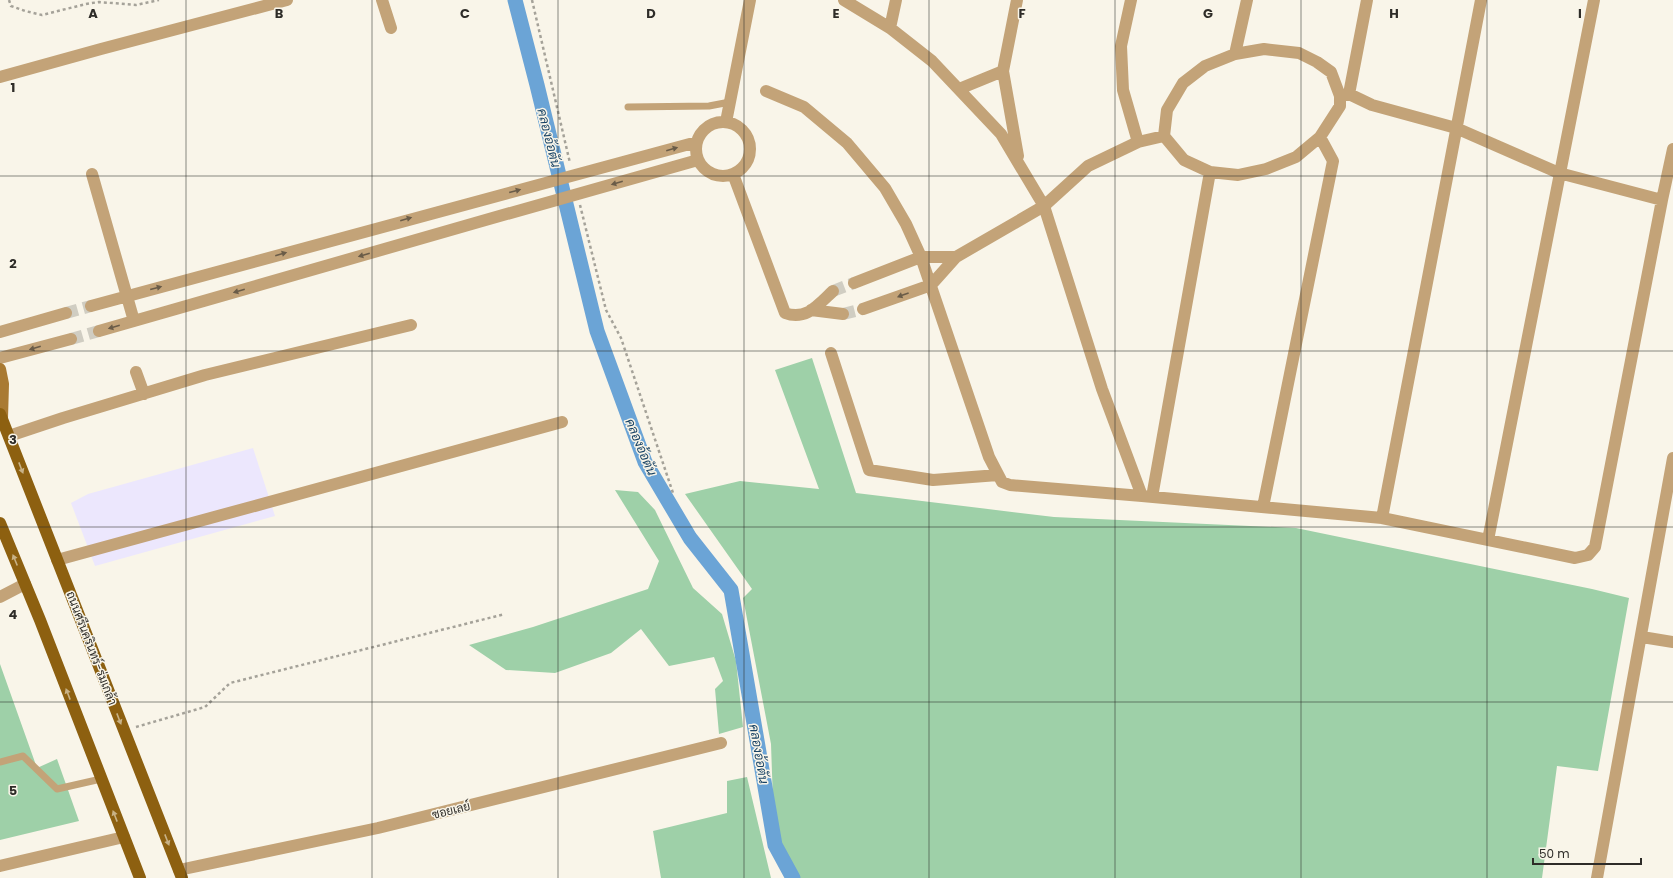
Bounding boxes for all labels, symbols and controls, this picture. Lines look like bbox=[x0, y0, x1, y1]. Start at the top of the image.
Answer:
text: A bbox=[88, 4, 98, 23]
text: B bbox=[275, 4, 284, 23]
text: C bbox=[460, 4, 470, 23]
text: D bbox=[646, 4, 656, 23]
text: E bbox=[832, 4, 840, 23]
text: F bbox=[1018, 4, 1026, 23]
text: G bbox=[1203, 4, 1213, 23]
text: H bbox=[1389, 4, 1399, 23]
text: I bbox=[1578, 4, 1582, 23]
text: 1 bbox=[11, 78, 15, 97]
water label: คลองอ้อตัน bbox=[532, 106, 566, 170]
one-way arrow bbox=[667, 146, 679, 152]
one-way arrow bbox=[611, 180, 623, 186]
one-way arrow bbox=[509, 188, 521, 194]
one-way arrow bbox=[400, 216, 412, 222]
one-way arrow bbox=[275, 251, 287, 257]
one-way arrow bbox=[358, 252, 370, 258]
text: 2 bbox=[9, 254, 17, 273]
one-way arrow bbox=[149, 285, 162, 291]
one-way arrow bbox=[233, 288, 245, 294]
one-way arrow bbox=[897, 292, 909, 298]
one-way arrow bbox=[108, 324, 120, 330]
one-way arrow bbox=[29, 346, 42, 352]
water label: คลองอ้อตัน bbox=[620, 416, 662, 479]
text: 3 bbox=[9, 430, 17, 449]
one-way arrow bbox=[19, 462, 25, 474]
one-way arrow bbox=[12, 554, 18, 566]
street label: ถนนศรีนครินทร์-ร่มเกล้า bbox=[62, 589, 122, 707]
text: 4 bbox=[9, 605, 18, 624]
one-way arrow bbox=[65, 688, 71, 700]
one-way arrow bbox=[117, 714, 123, 726]
water label: คลองอ้อตัน bbox=[744, 723, 774, 786]
text: 5 bbox=[9, 781, 17, 800]
street label: ซอยเลย์ bbox=[430, 797, 472, 823]
one-way arrow bbox=[112, 809, 118, 821]
one-way arrow bbox=[164, 835, 170, 847]
scale bar bbox=[1533, 840, 1641, 866]
text: 50 m bbox=[1539, 845, 1570, 862]

